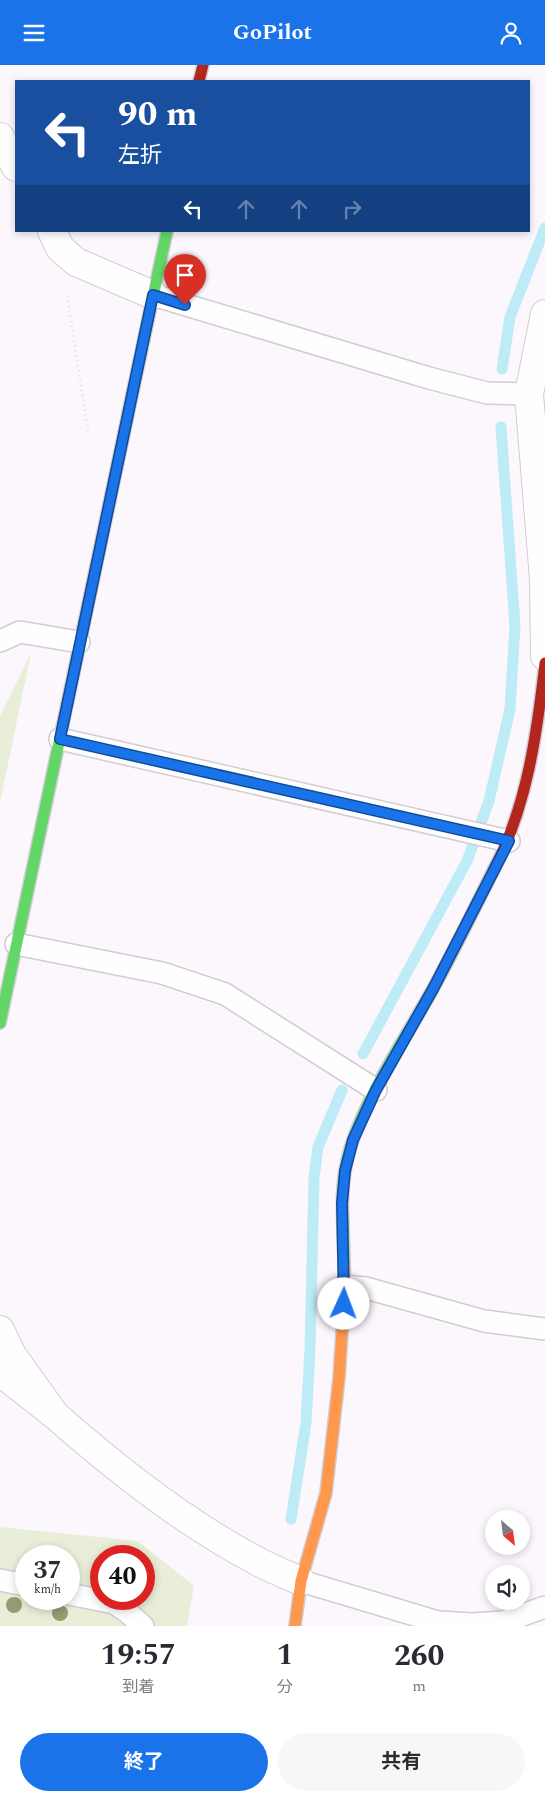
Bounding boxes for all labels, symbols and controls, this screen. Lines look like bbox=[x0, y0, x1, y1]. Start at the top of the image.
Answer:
text: GoPilot bbox=[233, 16, 312, 49]
icon: menu bbox=[20, 19, 48, 47]
icon: person bbox=[497, 19, 525, 47]
text: 90 m bbox=[118, 88, 198, 141]
icon: left bbox=[35, 100, 100, 165]
text: 左折 bbox=[118, 139, 162, 172]
icon: left bbox=[179, 195, 207, 223]
icon: ahead bbox=[232, 195, 260, 223]
icon: ahead bbox=[285, 195, 313, 223]
icon: right bbox=[338, 195, 366, 223]
pin bbox=[164, 254, 206, 305]
icon: arrive bbox=[171, 261, 199, 289]
position arrow bbox=[317, 1277, 369, 1329]
north arrow bbox=[485, 1510, 530, 1555]
map controls bbox=[485, 1510, 530, 1610]
speed limit sign: 40 bbox=[90, 1545, 155, 1610]
text: 37 bbox=[33, 1552, 62, 1590]
button: sound bbox=[485, 1565, 530, 1610]
text: km/h bbox=[34, 1580, 61, 1599]
text: 19:57 bbox=[101, 1632, 176, 1678]
text: 1 bbox=[277, 1632, 293, 1678]
text: 260 bbox=[394, 1633, 444, 1679]
text: m bbox=[412, 1674, 426, 1698]
text: 到着 bbox=[122, 1675, 154, 1699]
text: 分 bbox=[277, 1675, 293, 1699]
button: 終了 bbox=[20, 1733, 268, 1791]
button: 共有 bbox=[278, 1733, 525, 1791]

